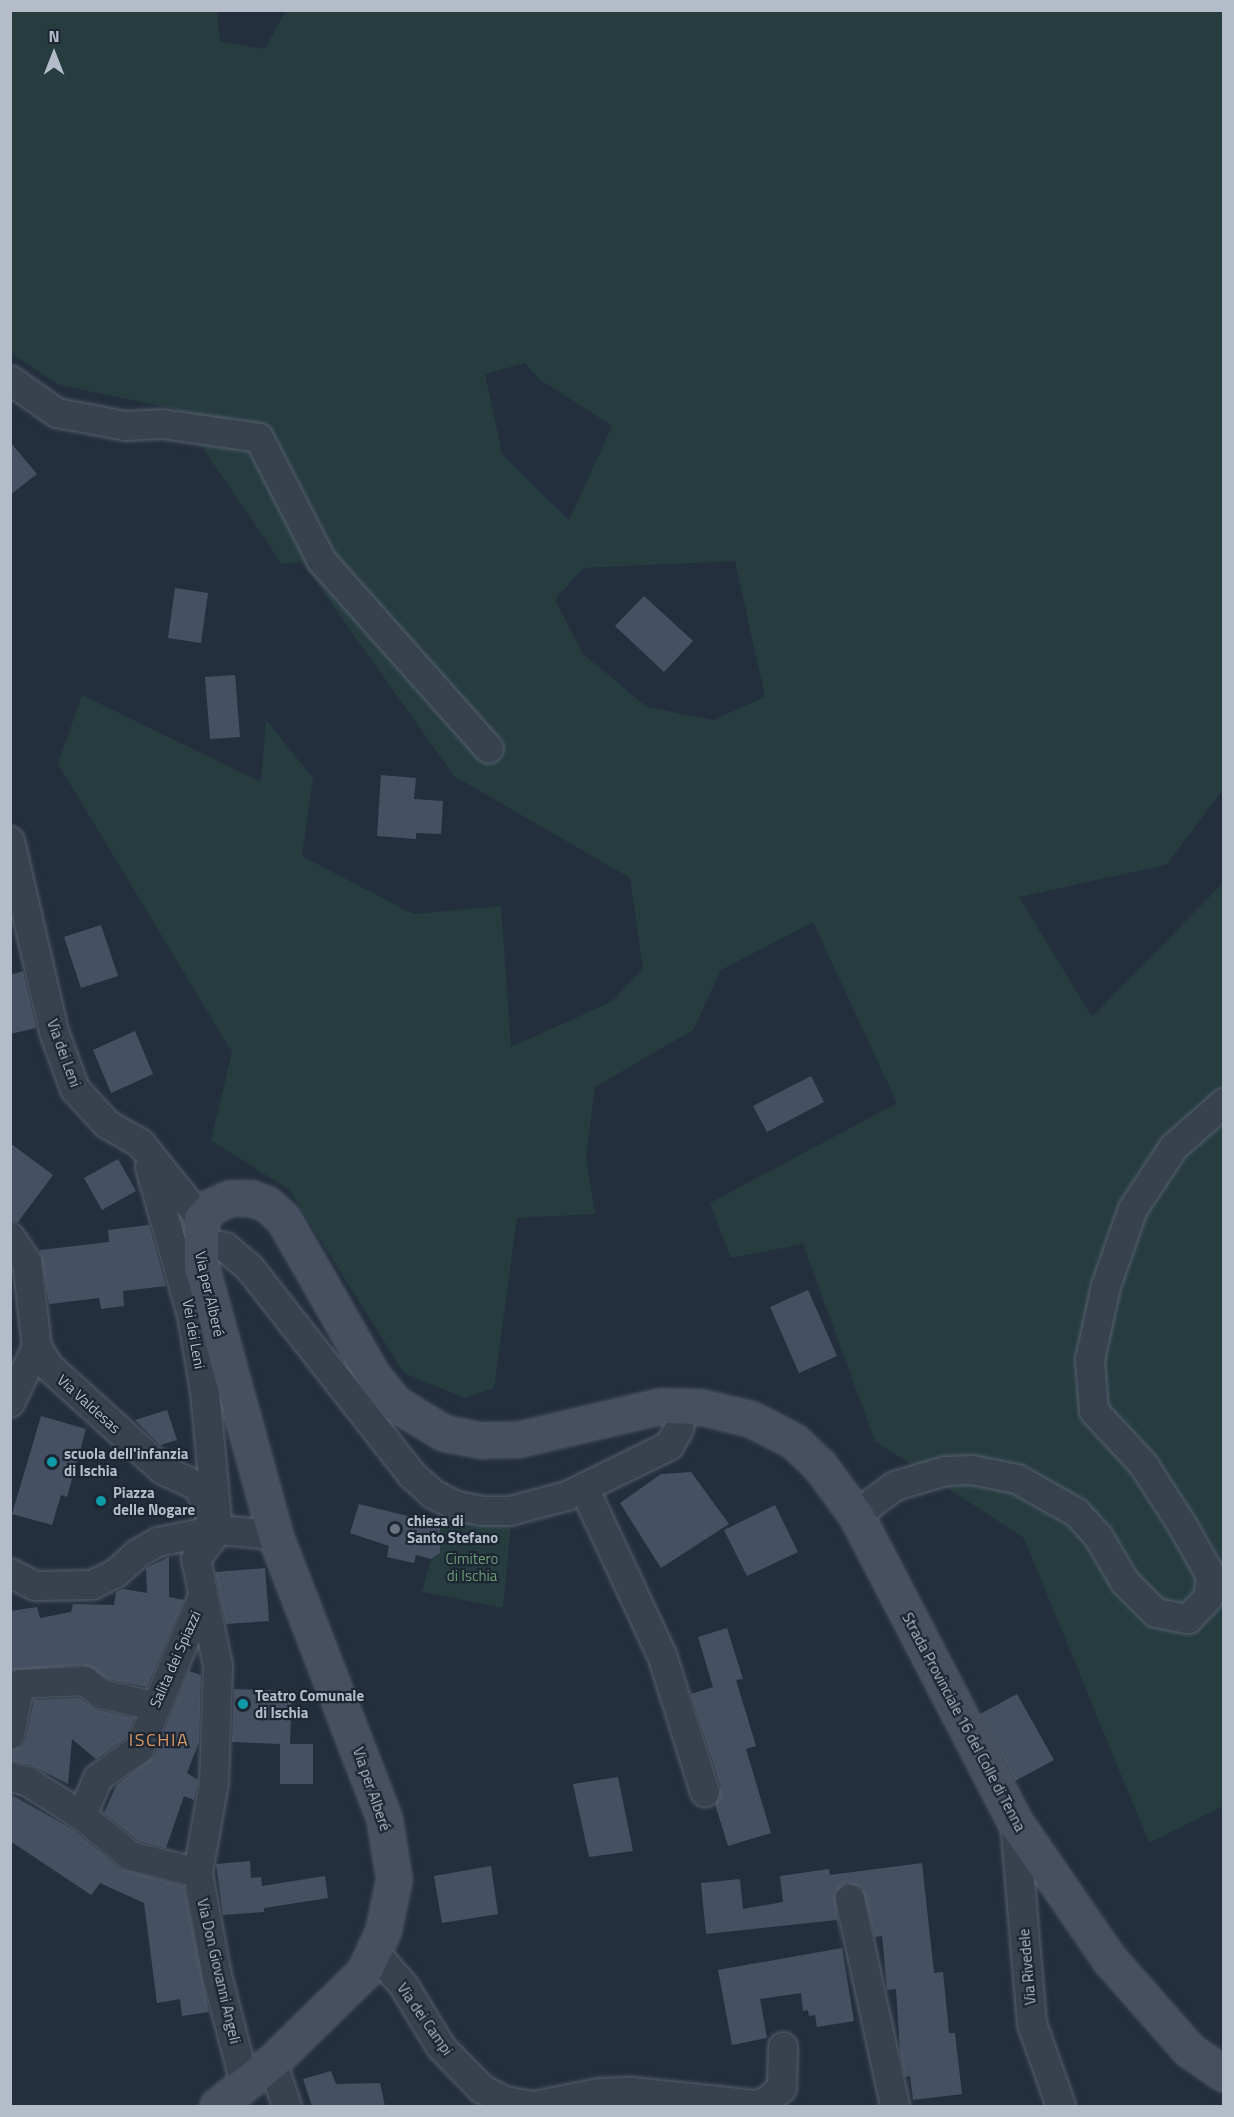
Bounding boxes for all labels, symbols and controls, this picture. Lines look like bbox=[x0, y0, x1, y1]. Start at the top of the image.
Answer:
north arrow bbox=[24, 24, 84, 84]
text: N bbox=[48, 24, 60, 48]
street label: Via dei Leni bbox=[43, 1017, 85, 1089]
street label: Via per Alberé bbox=[191, 1249, 229, 1339]
street label: Vei dei Leni bbox=[179, 1298, 209, 1370]
street label: Via Valdesas bbox=[54, 1371, 124, 1437]
place label: scuola dell'infanzia di Ischia bbox=[64, 1444, 188, 1479]
marker: scuola dell'infanzia di Ischia bbox=[45, 1455, 59, 1469]
place label: Piazza delle Nogare bbox=[113, 1483, 195, 1518]
marker: Piazza delle Nogare bbox=[94, 1494, 108, 1508]
place label: chiesa di Santo Stefano bbox=[407, 1511, 498, 1546]
marker: chiesa di Santo Stefano bbox=[388, 1522, 402, 1536]
park label: Cimitero di Ischia bbox=[445, 1549, 499, 1584]
street label: Salita dei Spiazzi bbox=[146, 1608, 204, 1710]
street label: Strada Provinciale 16 del Colle di Tenna bbox=[899, 1610, 1029, 1834]
place label: Teatro Comunale di Ischia bbox=[255, 1686, 364, 1721]
marker: Teatro Comunale di Ischia bbox=[236, 1697, 250, 1711]
district label: ISCHIA bbox=[129, 1729, 189, 1751]
street label: Via per Alberé bbox=[349, 1745, 395, 1833]
street label: Via Don Giovanni Angeli bbox=[194, 1897, 244, 2045]
street label: Via Rivedele bbox=[1015, 1928, 1039, 2006]
street label: Via dei Campi bbox=[393, 1979, 457, 2059]

